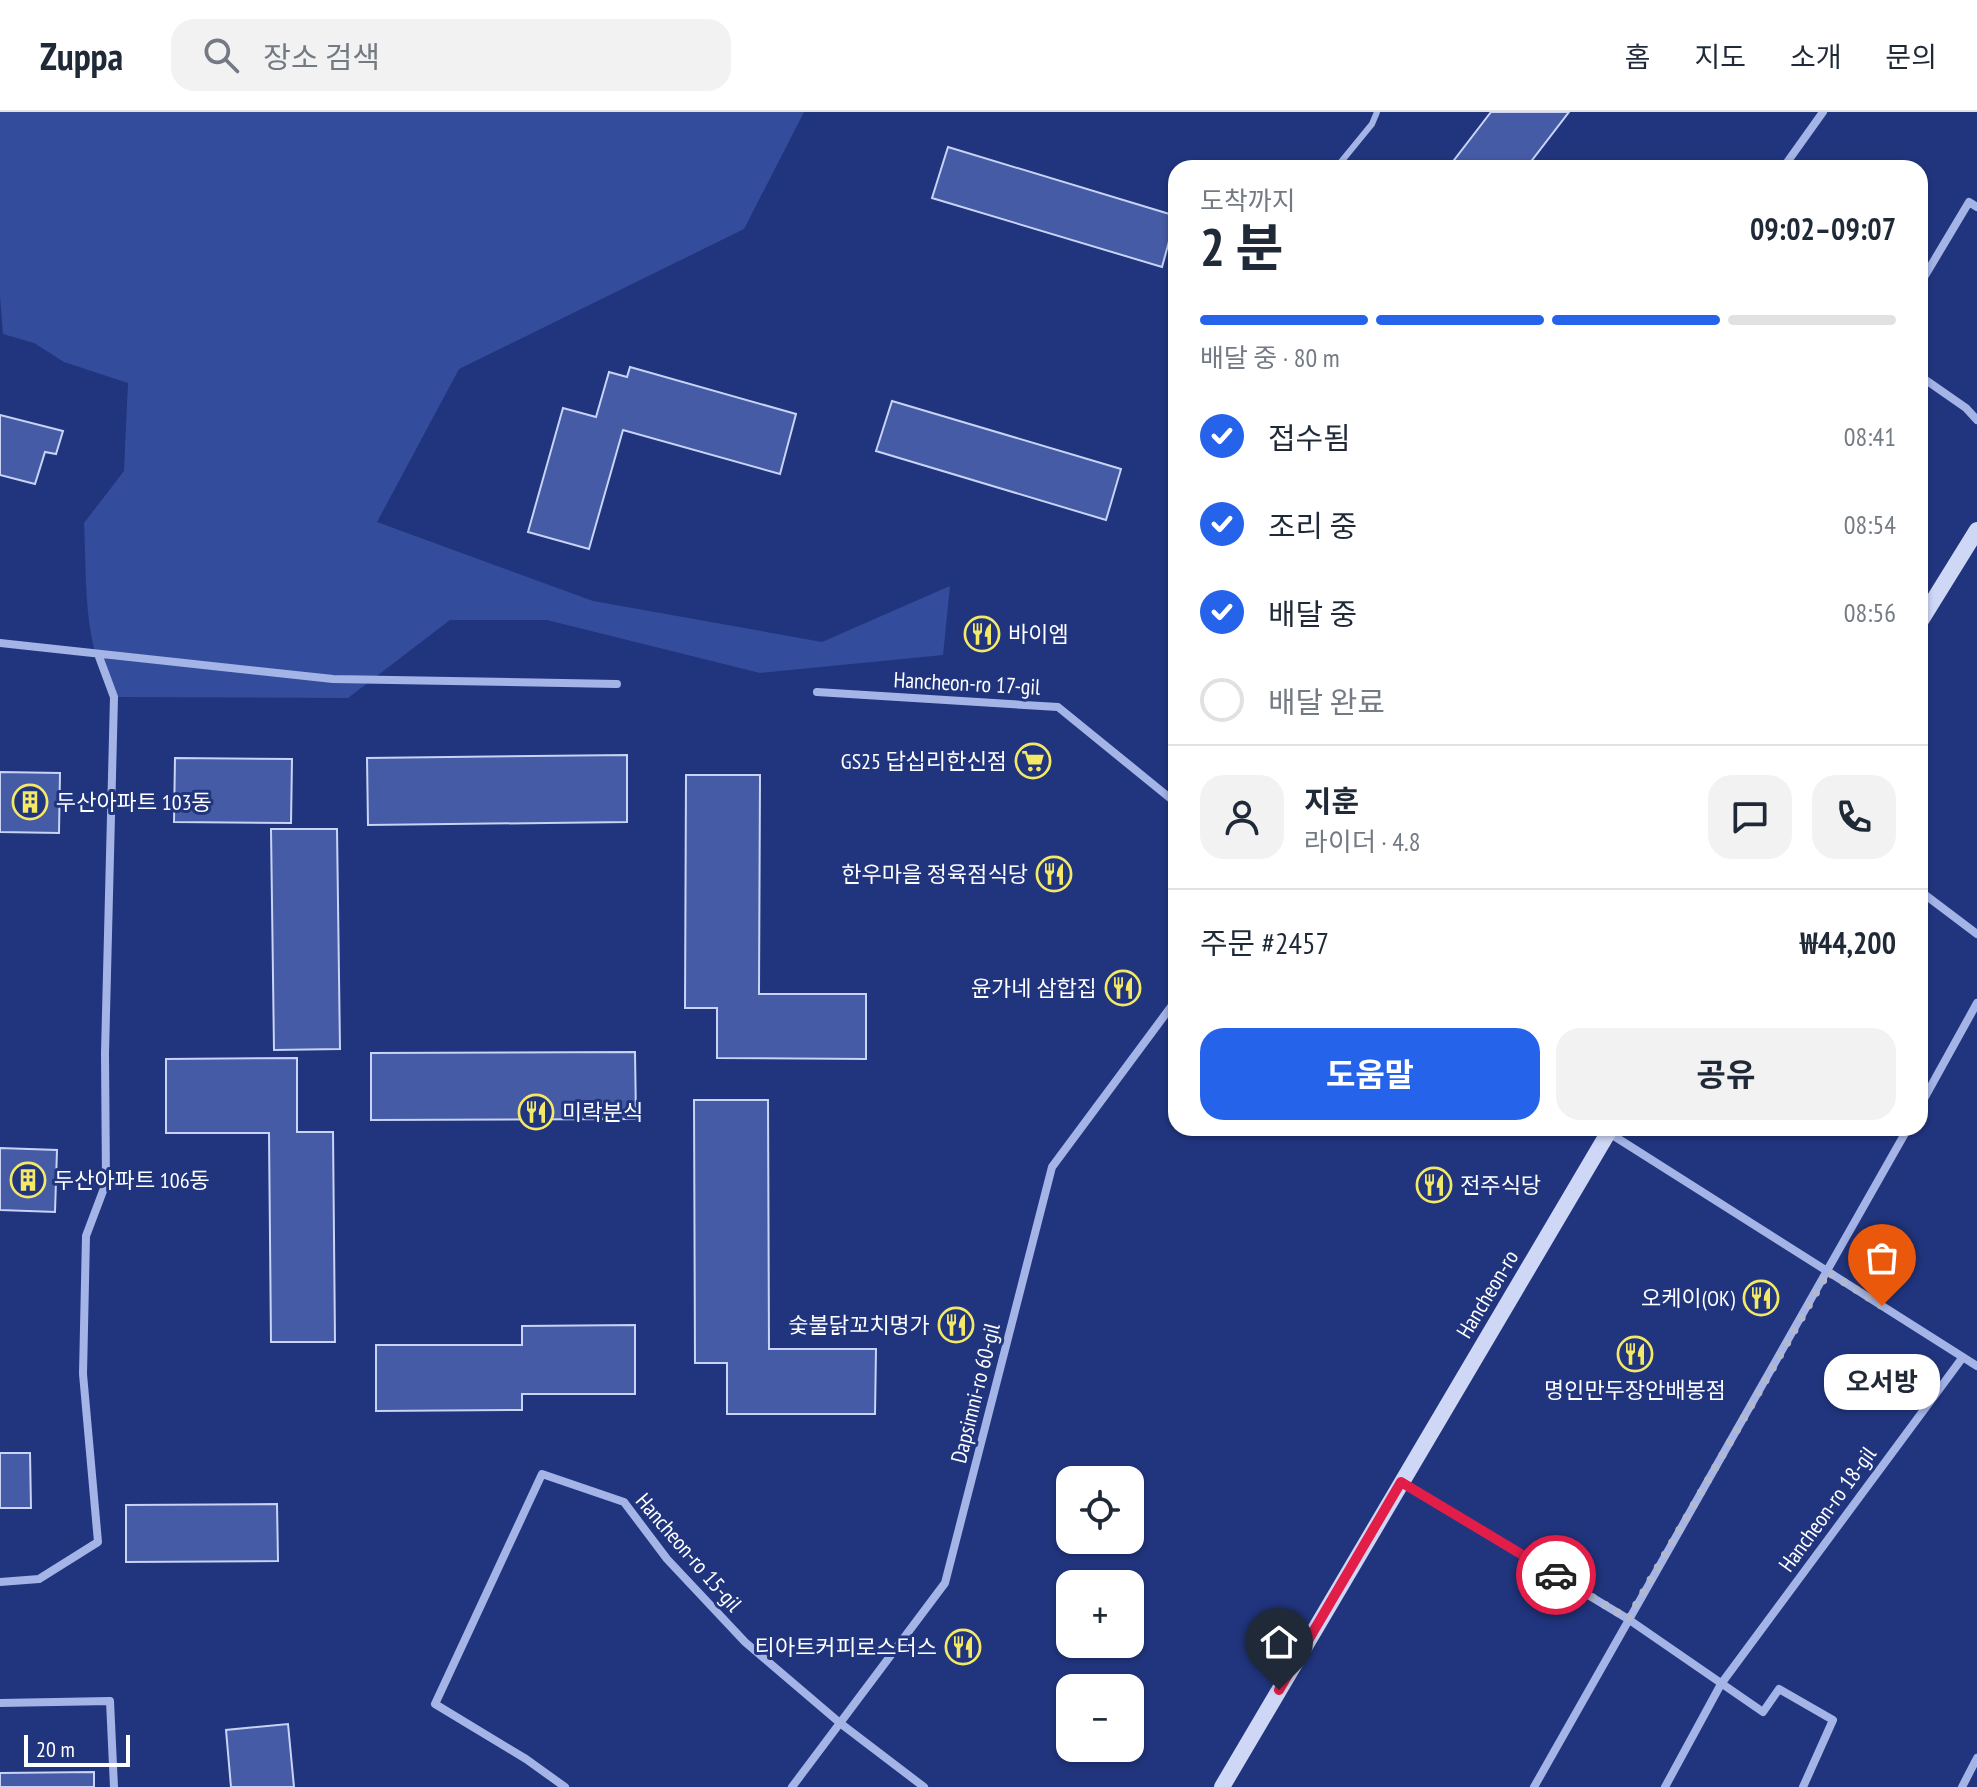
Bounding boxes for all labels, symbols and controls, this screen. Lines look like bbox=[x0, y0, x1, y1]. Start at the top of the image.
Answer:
search box bbox=[171, 19, 731, 91]
text: Zuppa bbox=[40, 31, 123, 80]
icon: search bbox=[199, 33, 243, 77]
text: 장소 검색 bbox=[263, 37, 380, 76]
text: 홈 bbox=[1625, 38, 1650, 75]
text: 지도 bbox=[1694, 38, 1746, 75]
text: 소개 bbox=[1790, 38, 1841, 75]
text: 문의 bbox=[1885, 38, 1937, 75]
text: 도착까지 bbox=[1200, 184, 1296, 217]
text: 09:02–09:07 bbox=[1750, 209, 1896, 248]
text: 2 분 bbox=[1200, 213, 1283, 280]
text: 배달 중 · 80 m bbox=[1200, 341, 1340, 374]
icon: check bbox=[1200, 414, 1244, 458]
text: 접수됨 bbox=[1268, 418, 1351, 457]
text: 08:41 bbox=[1844, 420, 1896, 453]
icon: check bbox=[1200, 502, 1244, 546]
text: 조리 중 bbox=[1268, 506, 1357, 545]
text: 08:54 bbox=[1844, 508, 1896, 541]
icon: check bbox=[1200, 590, 1244, 634]
text: 배달 중 bbox=[1268, 594, 1357, 633]
text: 08:56 bbox=[1844, 596, 1896, 629]
restaurant icon: 바이엠 bbox=[963, 615, 1001, 653]
place label: 바이엠 bbox=[1008, 620, 1069, 648]
street label: Hancheon-ro 17-gil bbox=[893, 665, 1042, 701]
text: 배달 완료 bbox=[1268, 682, 1385, 721]
supermarket icon: GS25 답십리한신점 bbox=[1014, 742, 1052, 780]
place label: GS25 답십리한신점 bbox=[841, 747, 1007, 775]
button: person bbox=[1200, 775, 1284, 859]
button: chat bbox=[1708, 775, 1792, 859]
button: phone bbox=[1812, 775, 1896, 859]
text: 지훈 bbox=[1304, 781, 1359, 820]
building icon: 두산아파트 103동 bbox=[11, 783, 49, 821]
place label: 두산아파트 103동 bbox=[56, 788, 212, 816]
text: 라이더 · 4.8 bbox=[1304, 825, 1420, 858]
restaurant icon: 한우마을 정육점식당 bbox=[1035, 855, 1073, 893]
place label: 한우마을 정육점식당 bbox=[841, 860, 1028, 888]
text: 주문 #2457 bbox=[1200, 923, 1329, 962]
text: ₩44,200 bbox=[1800, 923, 1896, 962]
restaurant icon: 윤가네 삼합집 bbox=[1104, 969, 1142, 1007]
place label: 윤가네 삼합집 bbox=[971, 974, 1097, 1002]
button: 도움말 bbox=[1200, 1028, 1540, 1120]
button: 공유 bbox=[1556, 1028, 1896, 1120]
restaurant icon: 미락분식 bbox=[517, 1093, 555, 1131]
place label: 미락분식 bbox=[562, 1098, 643, 1126]
building icon: 두산아파트 106동 bbox=[9, 1161, 47, 1199]
place label: 두산아파트 106동 bbox=[54, 1166, 210, 1194]
restaurant icon: 전주식당 bbox=[1415, 1166, 1453, 1204]
place label: 전주식당 bbox=[1460, 1171, 1541, 1199]
pin bbox=[1848, 1224, 1916, 1306]
icon: bag bbox=[1860, 1236, 1904, 1280]
street label: Hancheon-ro bbox=[1450, 1245, 1524, 1343]
restaurant icon: 오케이(OK) bbox=[1742, 1279, 1780, 1317]
place label: 오케이(OK) bbox=[1641, 1284, 1736, 1312]
restaurant icon: 숯불닭꼬치명가 bbox=[937, 1306, 975, 1344]
place label: 숯불닭꼬치명가 bbox=[788, 1311, 930, 1339]
street label: Dapsimni-ro 60-gil bbox=[944, 1319, 1006, 1466]
restaurant icon: 명인만두장안배봉점 bbox=[1616, 1335, 1654, 1373]
callout: 오서방 bbox=[1824, 1354, 1940, 1410]
text: 오서방 bbox=[1846, 1365, 1918, 1398]
place label: 명인만두장안배봉점 bbox=[1544, 1376, 1726, 1404]
street label: Hancheon-ro 18-gil bbox=[1772, 1440, 1882, 1577]
map controls bbox=[1056, 1466, 1144, 1762]
button: locate bbox=[1056, 1466, 1144, 1554]
street label: Hancheon-ro 15-gil bbox=[630, 1487, 749, 1618]
courier bbox=[1516, 1535, 1596, 1615]
icon: car bbox=[1534, 1553, 1578, 1597]
button: + bbox=[1056, 1570, 1144, 1658]
pin bbox=[1245, 1608, 1313, 1690]
icon: home bbox=[1257, 1620, 1301, 1664]
restaurant icon: 티아트커피로스터스 bbox=[944, 1628, 982, 1666]
place label: 티아트커피로스터스 bbox=[755, 1633, 937, 1661]
button: − bbox=[1056, 1674, 1144, 1762]
scale bar bbox=[24, 1731, 130, 1767]
text: 20 m bbox=[36, 1735, 75, 1763]

